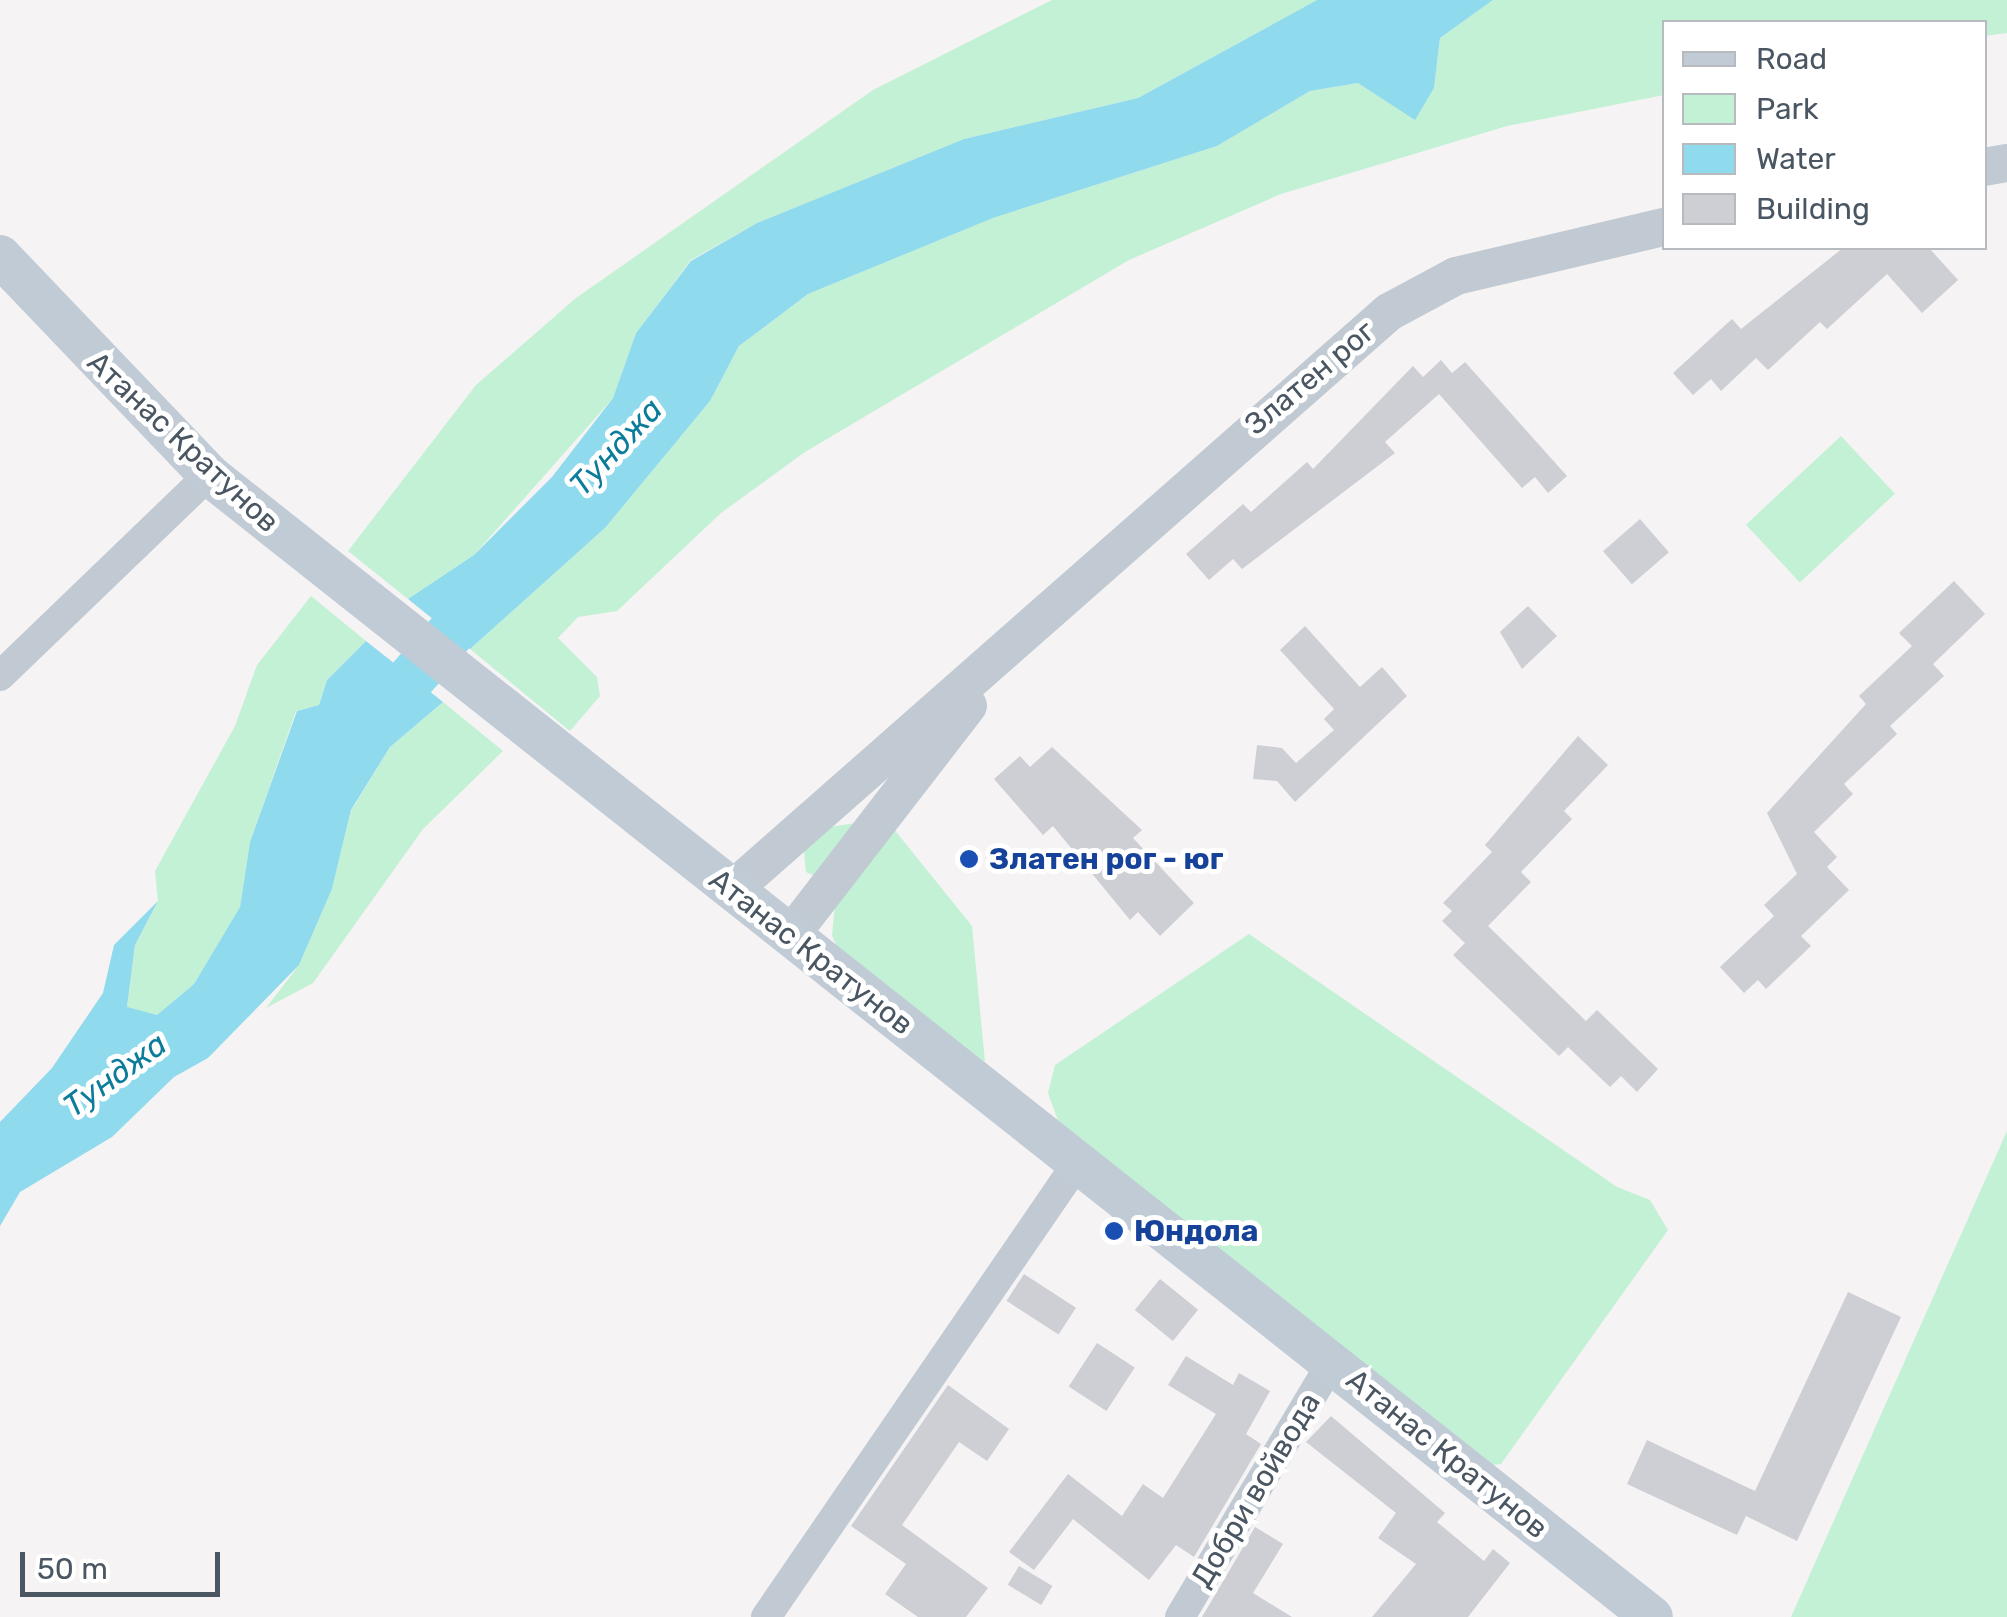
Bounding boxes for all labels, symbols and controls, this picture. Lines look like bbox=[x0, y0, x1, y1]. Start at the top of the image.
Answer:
legend bbox=[1662, 20, 1987, 250]
text: Road bbox=[1756, 41, 1827, 77]
text: Park bbox=[1756, 91, 1818, 127]
text: Water bbox=[1756, 141, 1836, 177]
text: Building bbox=[1756, 191, 1870, 227]
street label: Златен рог bbox=[1238, 313, 1382, 443]
street label: Атанас Кратунов bbox=[80, 344, 286, 540]
water label: Тунджа bbox=[561, 390, 671, 504]
place label: Златен рог - юг bbox=[989, 841, 1223, 877]
marker: Златен рог - юг bbox=[958, 848, 980, 870]
street label: Атанас Кратунов bbox=[702, 861, 920, 1043]
water label: Тунджа bbox=[56, 1025, 174, 1125]
place label: Юндола bbox=[1134, 1213, 1258, 1249]
marker: Юндола bbox=[1103, 1220, 1125, 1242]
street label: Атанас Кратунов bbox=[1339, 1362, 1555, 1546]
street label: Добри войвода bbox=[1184, 1386, 1328, 1594]
scale bar bbox=[25, 1532, 225, 1594]
text: 50 m bbox=[37, 1551, 108, 1587]

